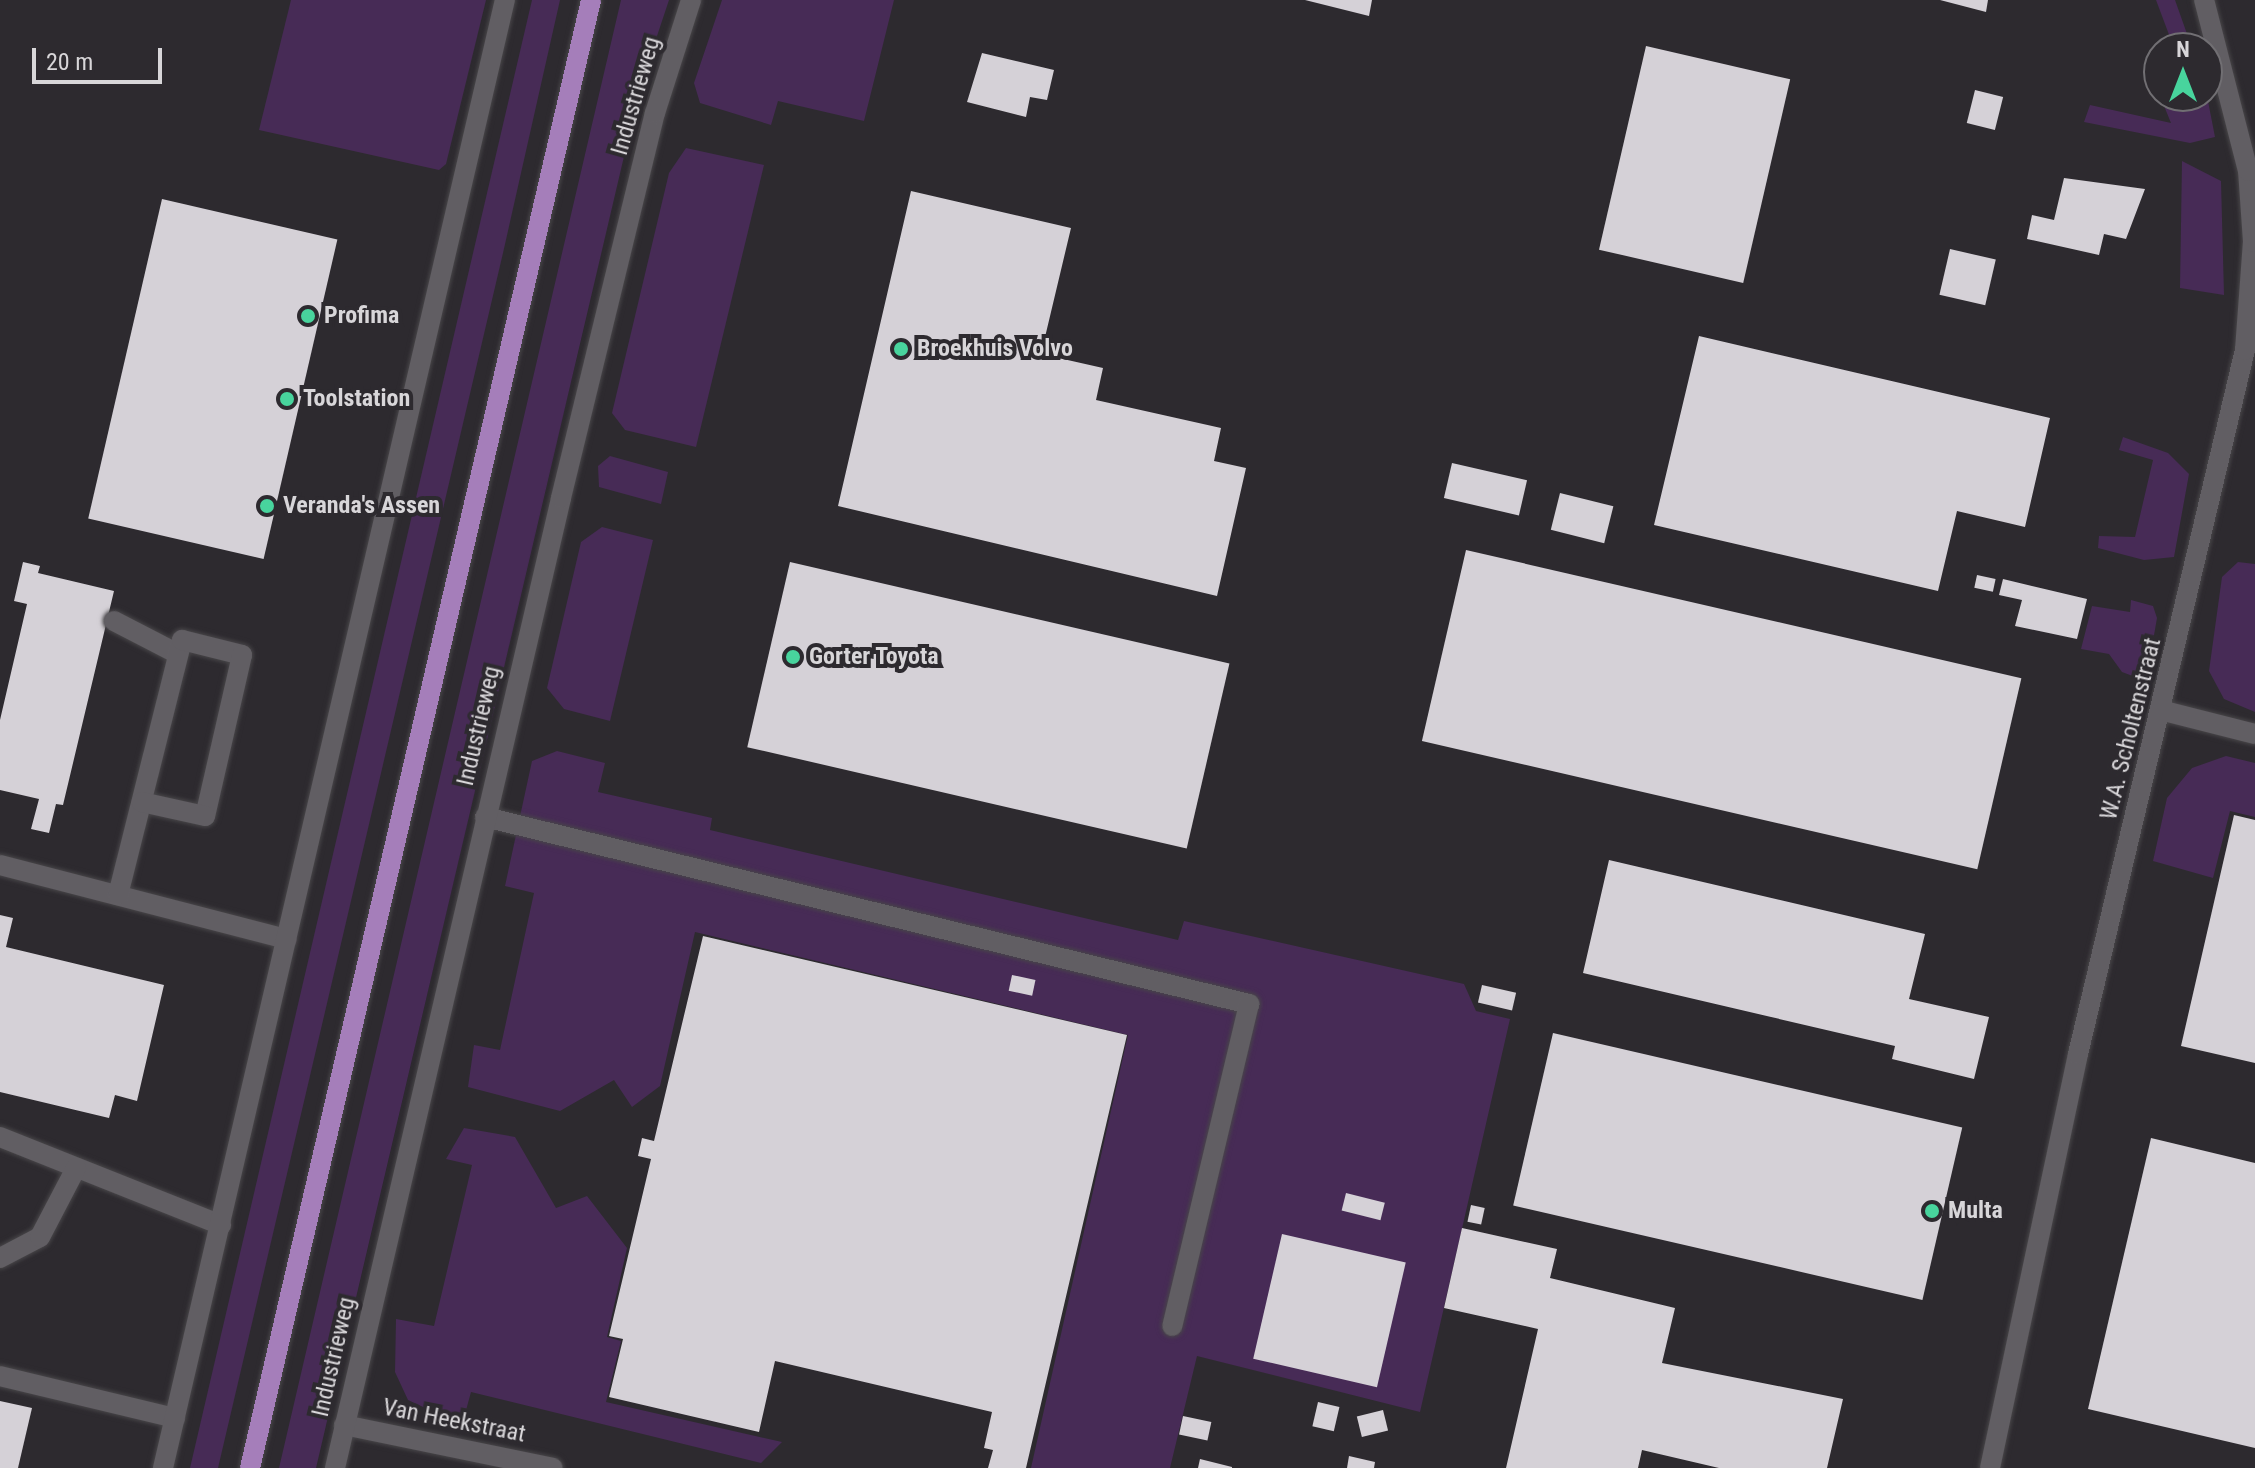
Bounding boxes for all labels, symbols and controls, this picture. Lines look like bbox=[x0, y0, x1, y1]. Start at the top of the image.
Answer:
scale bar bbox=[36, 32, 166, 82]
north arrow bbox=[2143, 32, 2223, 112]
street label: Industrieweg bbox=[605, 33, 667, 159]
text: N bbox=[2176, 37, 2190, 62]
text: 20 m bbox=[46, 48, 93, 76]
place label: Profima bbox=[324, 302, 399, 330]
marker: Profima bbox=[299, 307, 317, 325]
place label: Broekhuis Volvo bbox=[917, 335, 1073, 363]
marker: Broekhuis Volvo bbox=[892, 340, 910, 358]
place label: Toolstation bbox=[303, 385, 410, 413]
marker: Toolstation bbox=[278, 390, 296, 408]
place label: Veranda's Assen bbox=[283, 492, 440, 520]
marker: Veranda's Assen bbox=[258, 497, 276, 515]
street label: W.A. Scholtenstraat bbox=[2094, 635, 2168, 823]
place label: Gorter Toyota bbox=[809, 643, 939, 671]
marker: Gorter Toyota bbox=[784, 648, 802, 666]
street label: Industrieweg bbox=[451, 663, 507, 789]
place label: Multa bbox=[1948, 1197, 2003, 1225]
marker: Multa bbox=[1923, 1202, 1941, 1220]
street label: Industrieweg bbox=[306, 1294, 362, 1420]
street label: Van Heekstraat bbox=[380, 1393, 528, 1449]

